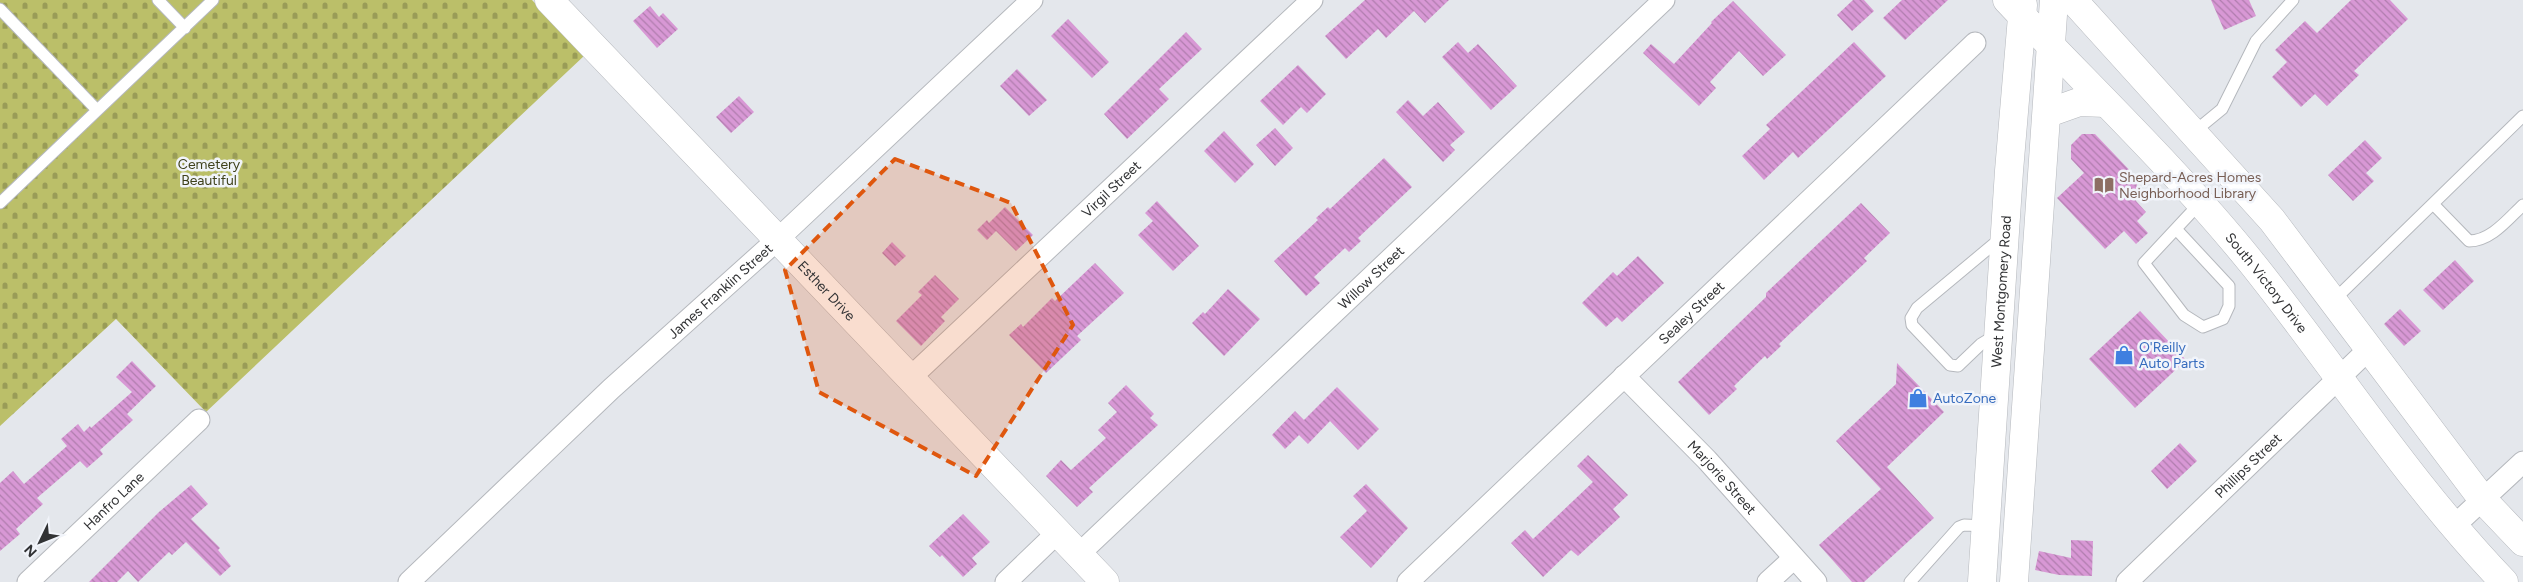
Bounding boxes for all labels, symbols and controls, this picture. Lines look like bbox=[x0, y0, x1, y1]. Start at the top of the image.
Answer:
park label: Cemetery Beautiful bbox=[178, 156, 241, 189]
street label: Virgil Street bbox=[1078, 157, 1145, 221]
place label: Shepard-Acres Homes Neighborhood Library bbox=[2119, 169, 2261, 202]
library icon: Shepard-Acres Homes Neighborhood Library bbox=[2093, 174, 2115, 196]
street label: West Montgomery Road bbox=[1988, 215, 2015, 368]
street label: South Victory Drive bbox=[2221, 229, 2311, 337]
street label: James Franklin Street bbox=[665, 240, 776, 343]
street label: Willow Street bbox=[1335, 243, 1408, 313]
street label: Esther Drive bbox=[794, 258, 859, 325]
street label: Sealey Street bbox=[1655, 278, 1728, 348]
place label: O'Reilly Auto Parts bbox=[2139, 339, 2205, 372]
shop icon: O'Reilly Auto Parts bbox=[2113, 344, 2135, 366]
shop icon: AutoZone bbox=[1907, 387, 1929, 409]
place label: AutoZone bbox=[1933, 390, 1997, 407]
street label: Phillips Street bbox=[2211, 430, 2285, 502]
street label: Marjorie Street bbox=[1684, 437, 1760, 518]
street label: Hanfro Lane bbox=[80, 468, 148, 534]
north arrow bbox=[15, 517, 65, 567]
text: N bbox=[21, 541, 41, 560]

